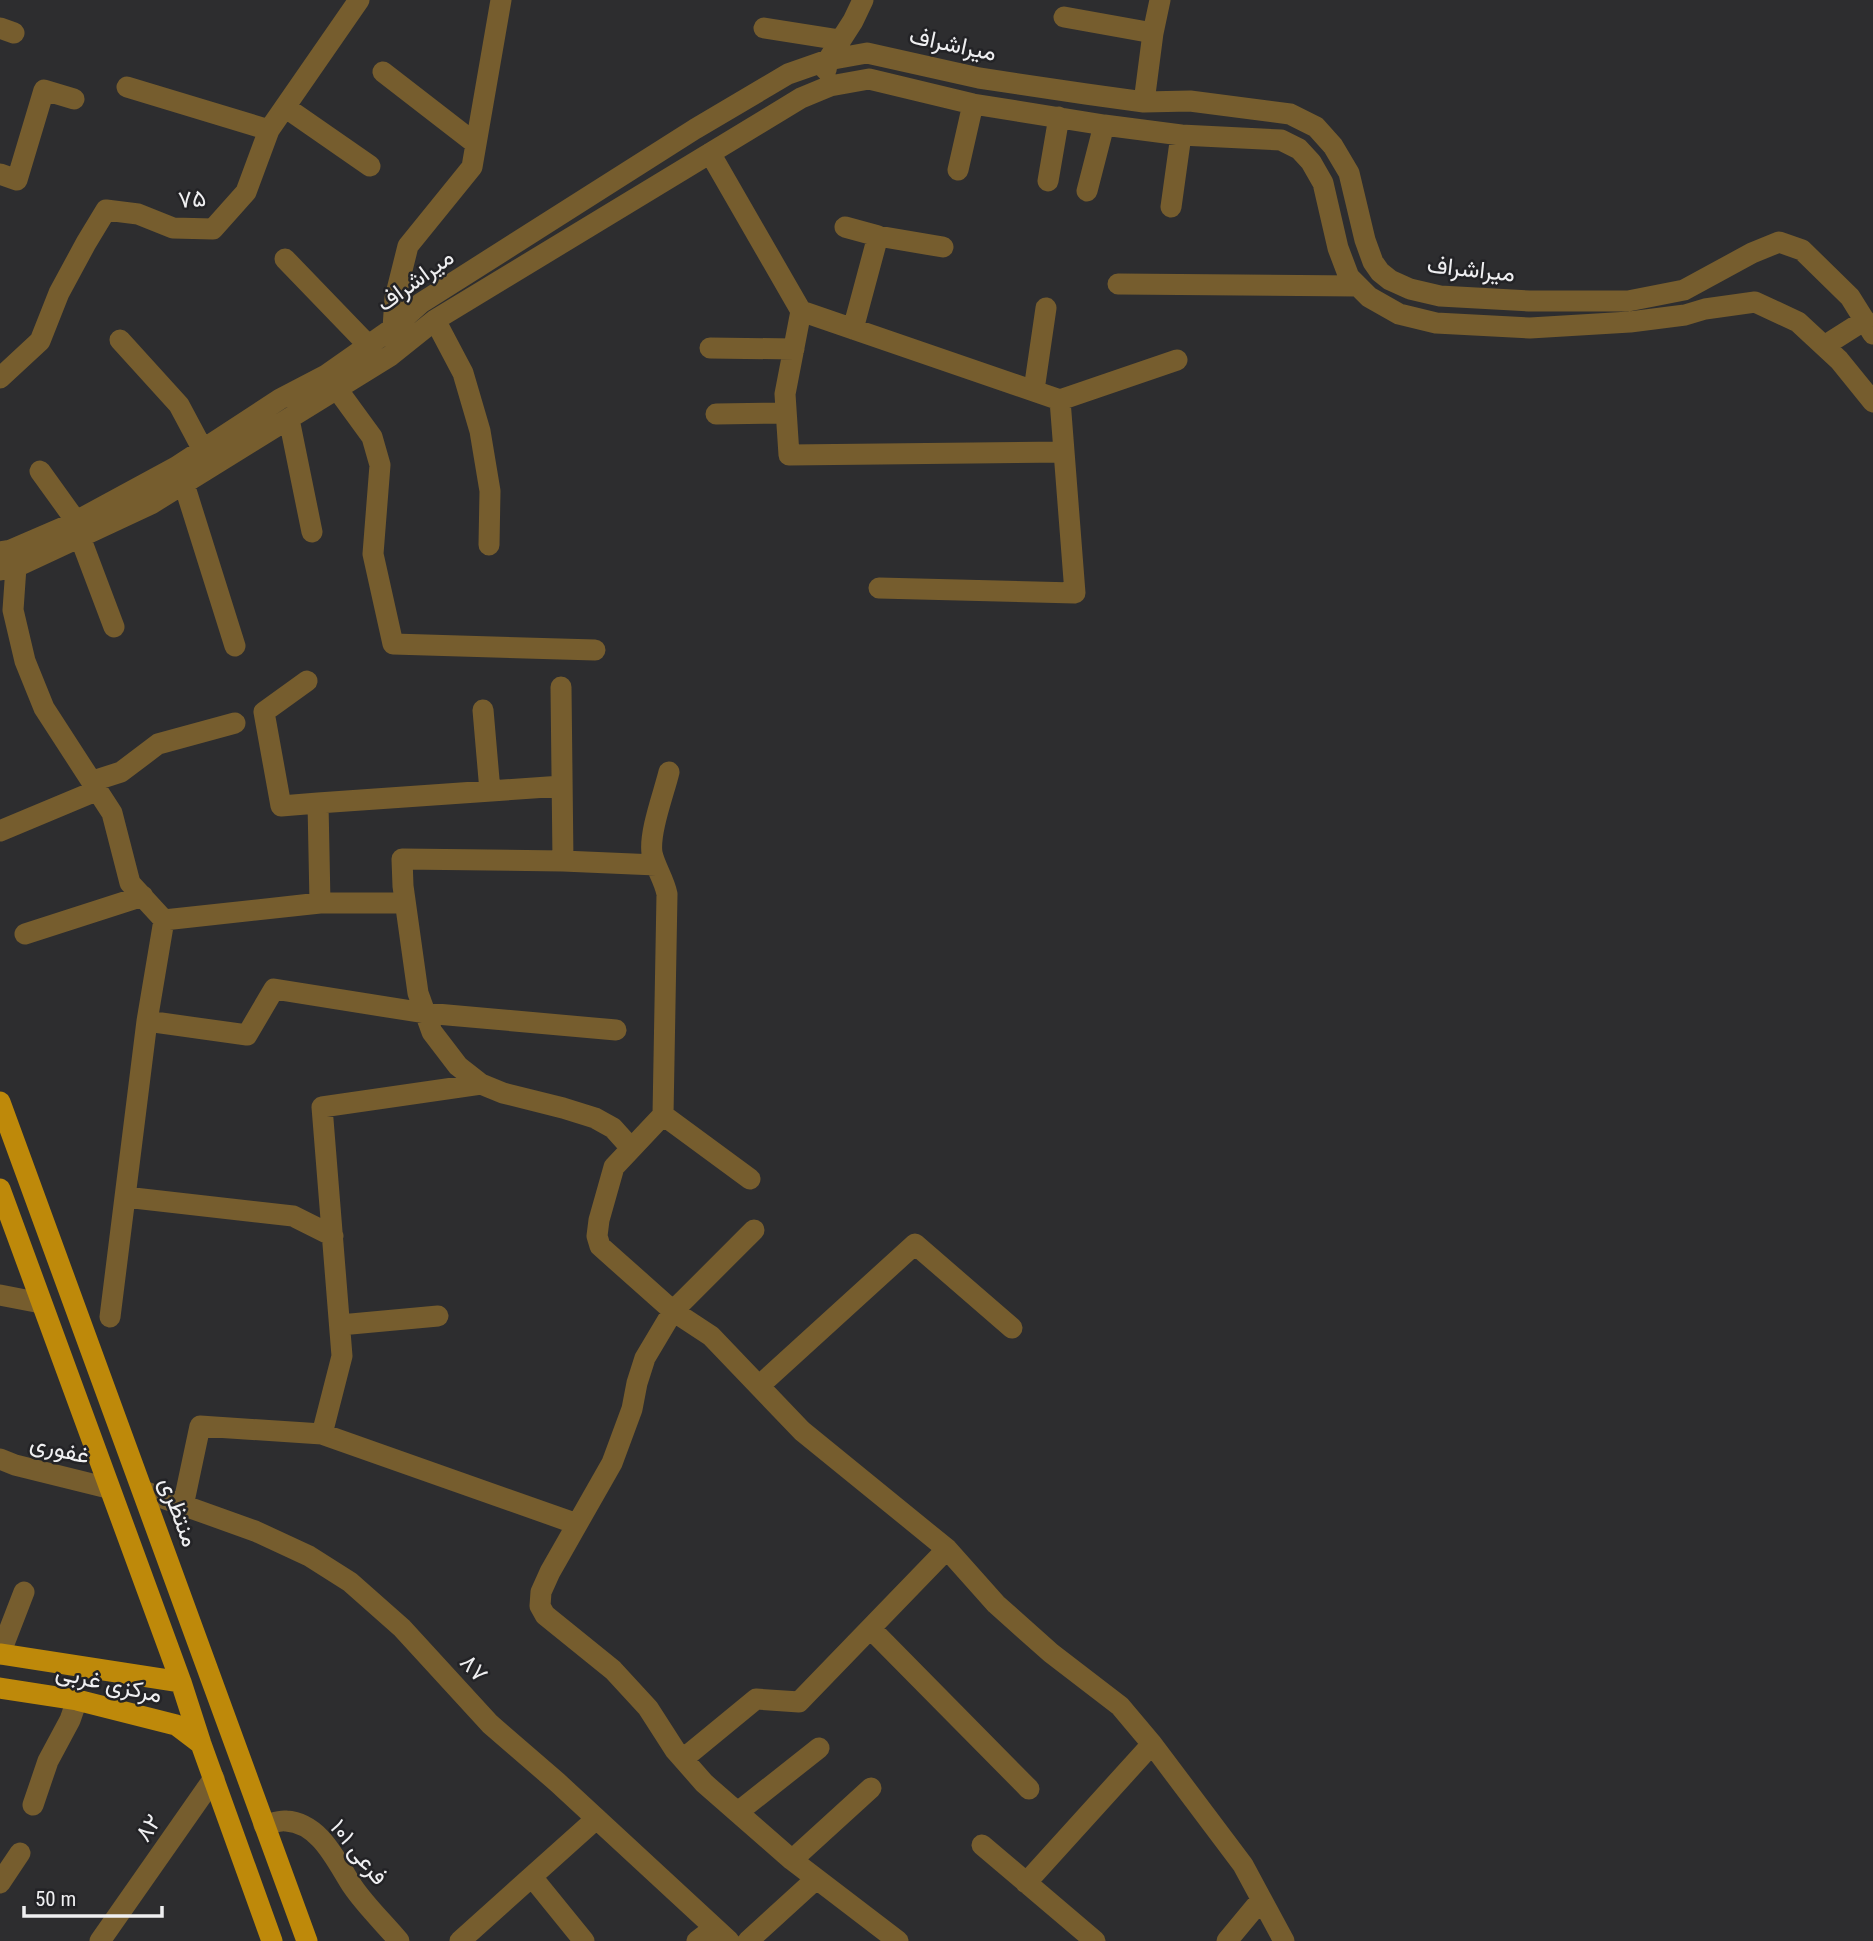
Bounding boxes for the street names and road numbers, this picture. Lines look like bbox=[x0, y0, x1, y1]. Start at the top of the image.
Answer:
street label: میراشراف bbox=[907, 21, 999, 68]
street label: ۷۵ bbox=[177, 184, 207, 214]
street label: میراشراف bbox=[371, 243, 460, 318]
street label: میراشراف bbox=[1425, 250, 1516, 289]
street label: غفوری bbox=[27, 1428, 93, 1471]
street label: منتظری bbox=[153, 1473, 204, 1551]
street label: ۸۷ bbox=[454, 1648, 494, 1688]
street label: مرکزی غربی bbox=[53, 1657, 165, 1710]
street label: ۸۲ bbox=[129, 1809, 167, 1847]
street label: فرعی ۱۰۱ bbox=[323, 1814, 394, 1891]

